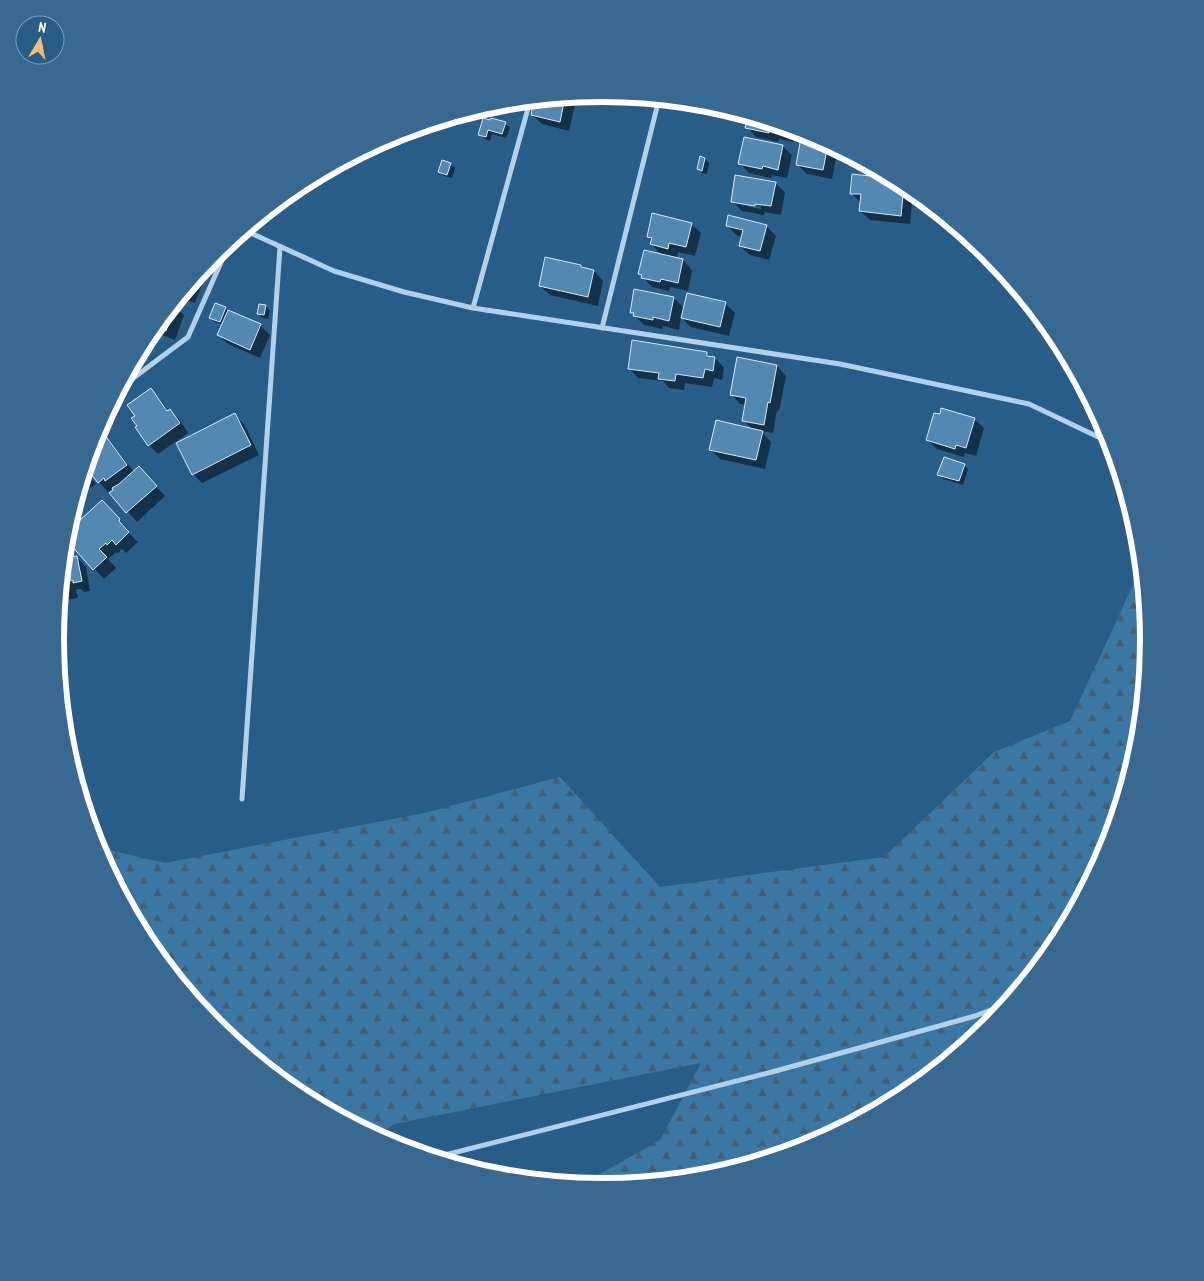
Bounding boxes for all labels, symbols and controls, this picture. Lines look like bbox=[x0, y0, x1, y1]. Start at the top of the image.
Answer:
north arrow bbox=[15, 15, 65, 65]
text: N bbox=[37, 18, 48, 37]

